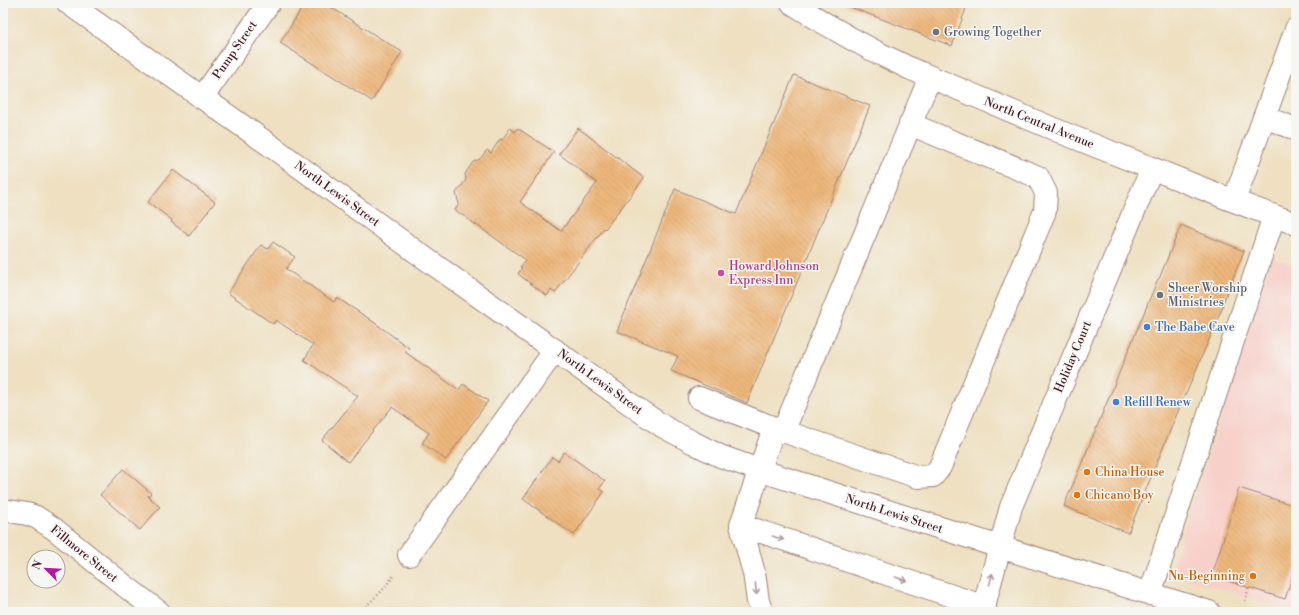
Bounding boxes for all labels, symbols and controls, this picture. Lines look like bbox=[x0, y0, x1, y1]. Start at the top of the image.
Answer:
street label: Pump Street bbox=[209, 17, 261, 82]
place label: Growing Together bbox=[944, 25, 1042, 40]
marker: Growing Together bbox=[931, 27, 941, 37]
street label: North Central Avenue bbox=[982, 94, 1096, 152]
street label: North Lewis Street bbox=[291, 158, 383, 230]
place label: Howard Johnson Express Inn bbox=[729, 259, 819, 288]
marker: Howard Johnson Express Inn bbox=[716, 268, 726, 278]
place label: Sheer Worship Ministries bbox=[1168, 281, 1247, 310]
marker: Sheer Worship Ministries bbox=[1155, 290, 1165, 300]
street label: Holiday Court bbox=[1051, 318, 1095, 395]
place label: The Babe Cave bbox=[1155, 320, 1235, 335]
marker: The Babe Cave bbox=[1142, 322, 1152, 332]
street label: North Lewis Street bbox=[554, 346, 646, 418]
place label: Refill Renew bbox=[1124, 395, 1192, 410]
marker: Refill Renew bbox=[1111, 397, 1121, 407]
place label: China House bbox=[1095, 465, 1165, 480]
marker: China House bbox=[1082, 467, 1092, 477]
place label: Chicano Boy bbox=[1085, 488, 1154, 503]
marker: Chicano Boy bbox=[1072, 490, 1082, 500]
street label: North Lewis Street bbox=[843, 491, 945, 537]
street label: Fillmore Street bbox=[47, 522, 121, 586]
one-way arrow bbox=[772, 534, 784, 542]
north arrow bbox=[26, 549, 66, 589]
text: N bbox=[30, 558, 46, 572]
place label: Nu-Beginning bbox=[1168, 569, 1246, 584]
marker: Nu-Beginning bbox=[1248, 571, 1258, 581]
one-way arrow bbox=[988, 573, 995, 586]
one-way arrow bbox=[895, 576, 908, 583]
one-way arrow bbox=[752, 582, 760, 595]

